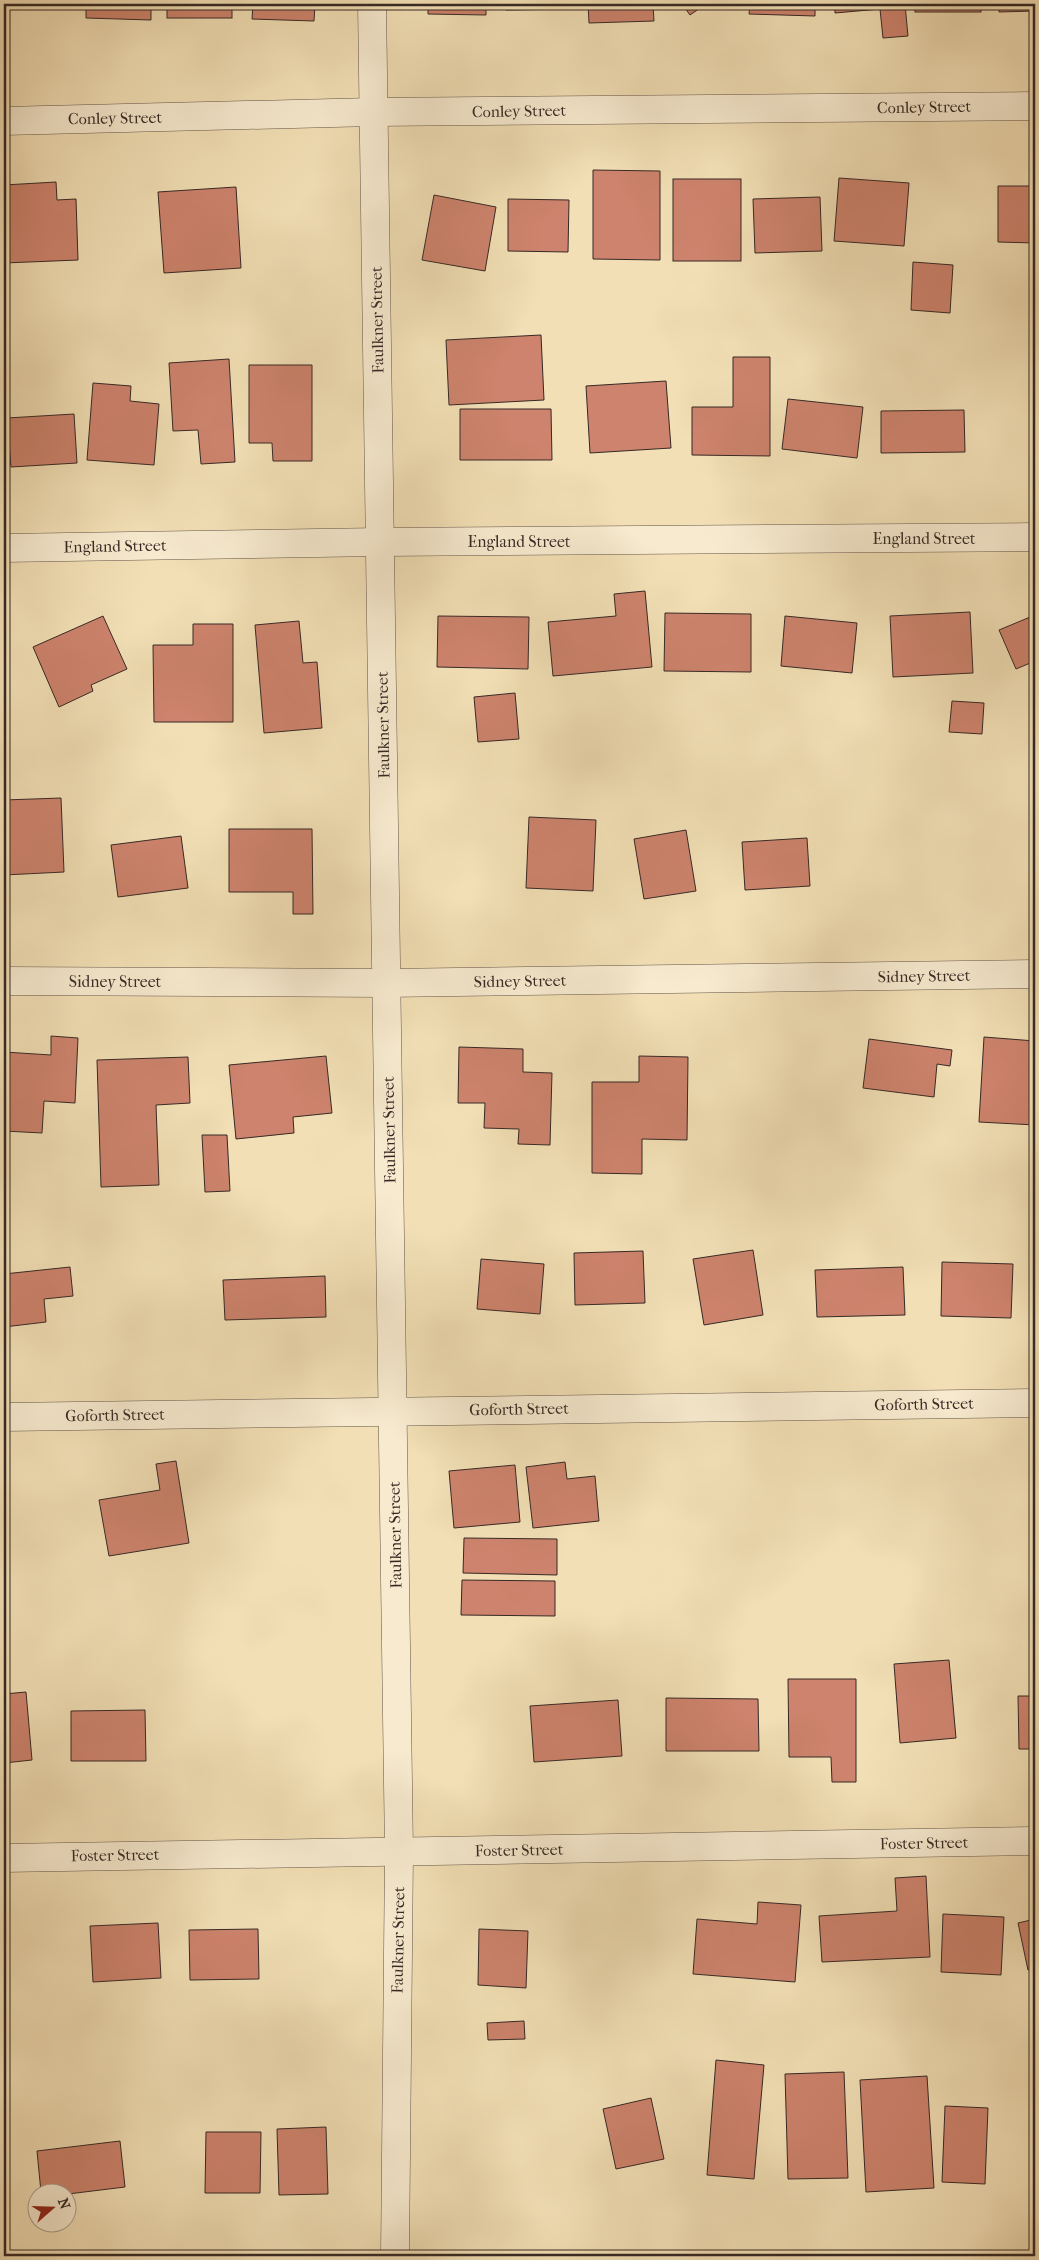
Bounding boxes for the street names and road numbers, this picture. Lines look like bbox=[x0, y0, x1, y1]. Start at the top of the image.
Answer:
street label: Conley Street bbox=[877, 97, 972, 117]
street label: Conley Street bbox=[472, 101, 567, 121]
street label: Conley Street bbox=[68, 108, 163, 128]
street label: Faulkner Street bbox=[367, 266, 387, 374]
street label: England Street bbox=[872, 529, 976, 548]
street label: England Street bbox=[467, 532, 571, 551]
street label: England Street bbox=[63, 536, 167, 556]
street label: Faulkner Street bbox=[373, 671, 393, 779]
street label: Sidney Street bbox=[878, 966, 971, 986]
street label: Sidney Street bbox=[474, 971, 567, 991]
street label: Sidney Street bbox=[69, 972, 162, 991]
street label: Faulkner Street bbox=[379, 1076, 399, 1184]
street label: Goforth Street bbox=[874, 1394, 974, 1414]
street label: Goforth Street bbox=[469, 1399, 569, 1419]
street label: Goforth Street bbox=[65, 1405, 165, 1425]
street label: Faulkner Street bbox=[385, 1481, 405, 1589]
street label: Foster Street bbox=[880, 1833, 969, 1853]
street label: Foster Street bbox=[475, 1840, 564, 1860]
street label: Foster Street bbox=[71, 1845, 160, 1865]
street label: Faulkner Street bbox=[388, 1886, 408, 1994]

